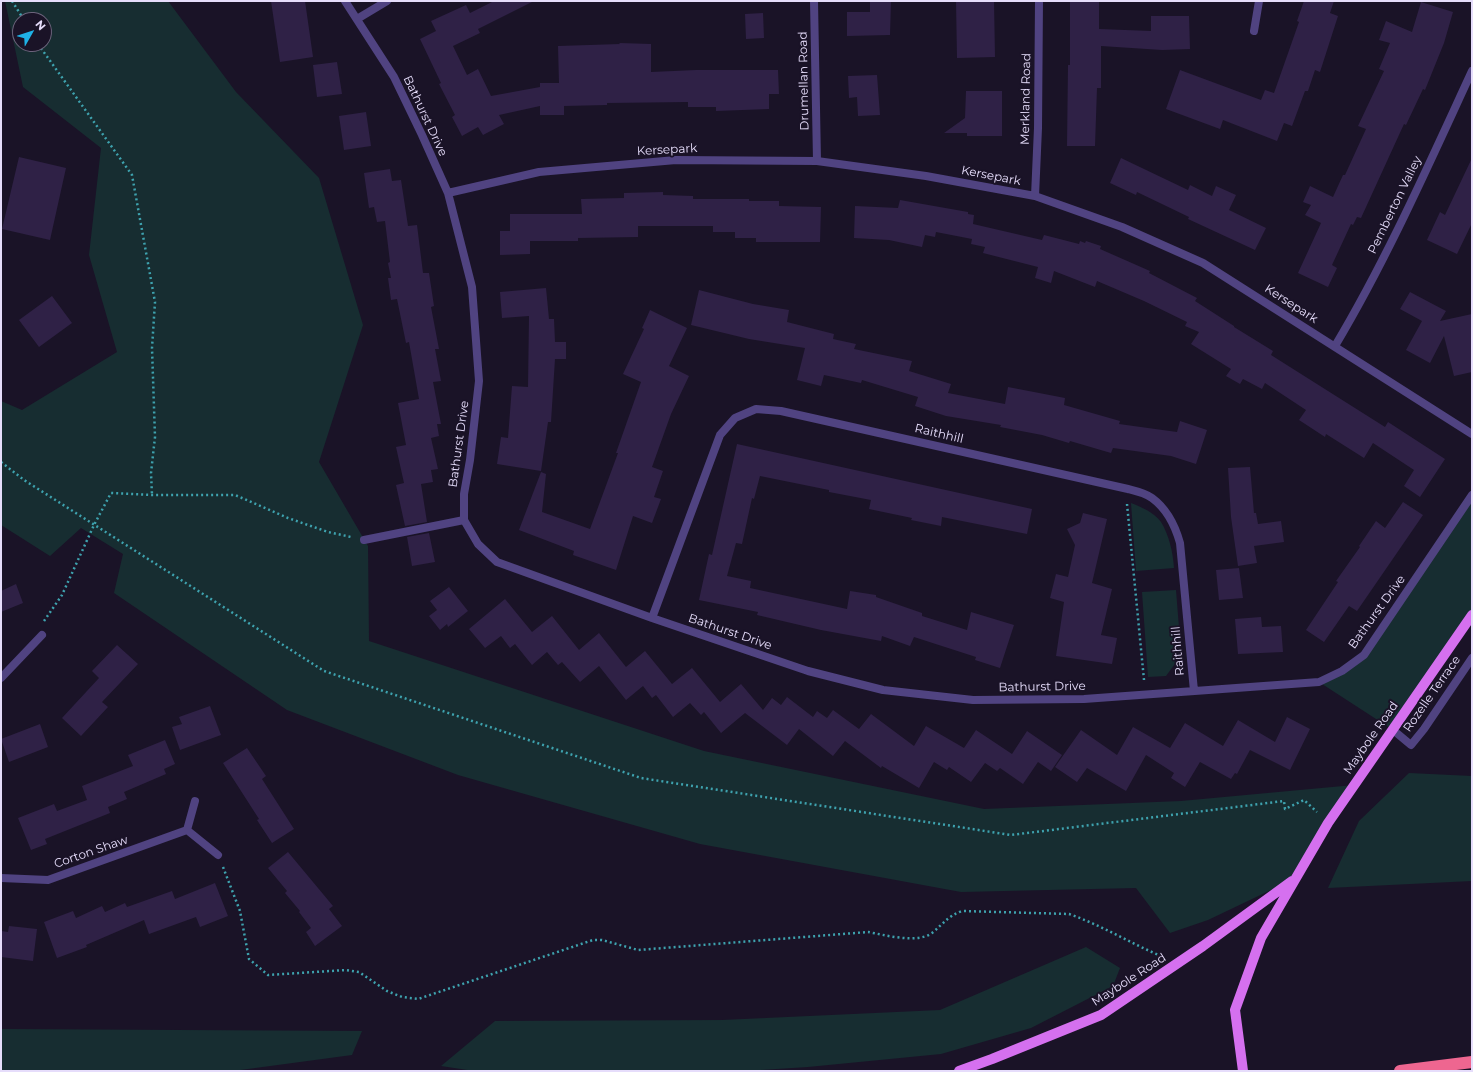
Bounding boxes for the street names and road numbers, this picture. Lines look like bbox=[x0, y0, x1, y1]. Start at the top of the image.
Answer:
street label: Drumellan Road bbox=[796, 31, 812, 131]
street label: Merkland Road bbox=[1018, 53, 1034, 145]
street label: Bathurst Drive bbox=[400, 73, 450, 159]
street label: Kersepark bbox=[636, 141, 698, 159]
street label: Pemberton Valley bbox=[1365, 154, 1425, 256]
street label: Kersepark bbox=[960, 163, 1022, 189]
street label: Kersepark bbox=[1262, 281, 1320, 327]
street label: Bathurst Drive bbox=[446, 400, 472, 488]
street label: Raithhill bbox=[913, 421, 965, 447]
street label: Bathurst Drive bbox=[1346, 572, 1408, 652]
street label: Bathurst Drive bbox=[686, 611, 774, 653]
street label: Raithhill bbox=[1169, 626, 1187, 676]
street label: Rozelle Terrace bbox=[1400, 653, 1464, 735]
street label: Bathurst Drive bbox=[998, 679, 1086, 695]
street label: Maybole Road bbox=[1341, 699, 1401, 777]
street label: Corton Shaw bbox=[52, 833, 130, 871]
street label: Maybole Road bbox=[1089, 951, 1169, 1009]

